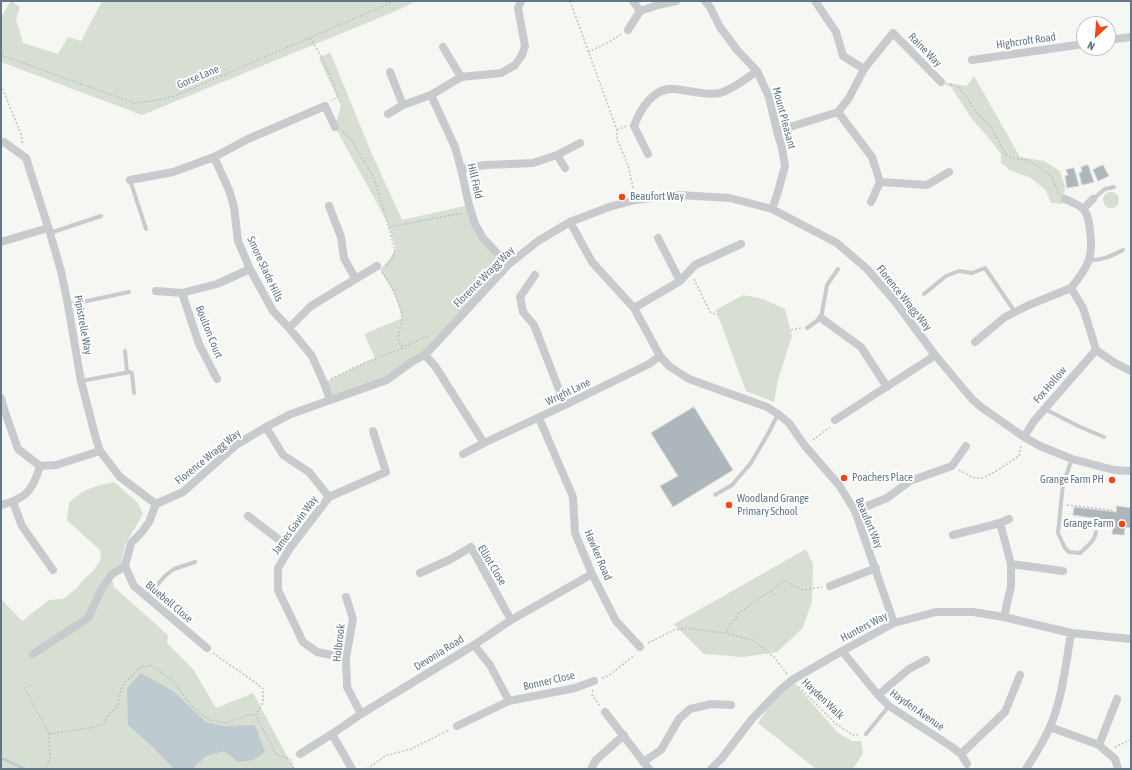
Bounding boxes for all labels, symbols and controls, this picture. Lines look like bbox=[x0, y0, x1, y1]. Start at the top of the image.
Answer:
north arrow bbox=[1076, 16, 1116, 56]
street label: Raine Way bbox=[906, 30, 944, 70]
street label: Highcroft Road bbox=[995, 30, 1057, 52]
text: N bbox=[1086, 39, 1097, 53]
street label: Gorse Lane bbox=[175, 62, 221, 92]
street label: Mount Pleasant bbox=[769, 86, 799, 150]
street label: Hill Field bbox=[464, 162, 486, 200]
place label: Beaufort Way bbox=[630, 190, 684, 204]
marker: Beaufort Way bbox=[617, 192, 627, 202]
street label: Smore Slade Hills bbox=[244, 234, 286, 304]
street label: Florence Wragg Way bbox=[451, 244, 517, 310]
street label: Florence Wragg Way bbox=[873, 262, 935, 334]
street label: Pipistrelle Way bbox=[71, 294, 95, 356]
street label: Boulton Court bbox=[193, 304, 225, 360]
street label: Fox Hollow bbox=[1031, 364, 1069, 406]
street label: Wright Lane bbox=[543, 376, 593, 408]
street label: Florence Wragg Way bbox=[172, 426, 244, 488]
place label: Poachers Place bbox=[852, 471, 913, 485]
marker: Poachers Place bbox=[839, 473, 849, 483]
place label: Grange Farm PH bbox=[1040, 473, 1104, 487]
marker: Grange Farm PH bbox=[1107, 475, 1117, 485]
place label: Woodland Grange Primary School bbox=[737, 492, 809, 518]
street label: James Gavin Way bbox=[269, 493, 321, 557]
street label: Beaufort Way bbox=[852, 496, 886, 550]
marker: Woodland Grange Primary School bbox=[724, 500, 734, 510]
place label: Grange Farm bbox=[1063, 517, 1114, 531]
marker: Grange Farm bbox=[1117, 519, 1127, 529]
street label: Hawker Road bbox=[581, 528, 615, 582]
street label: Elliot Close bbox=[475, 542, 509, 588]
street label: Bluebell Close bbox=[143, 578, 195, 626]
street label: Hunters Way bbox=[838, 609, 890, 645]
street label: Holbrook bbox=[330, 623, 348, 663]
street label: Devonia Road bbox=[412, 633, 466, 673]
street label: Bonner Close bbox=[522, 669, 576, 693]
street label: Hayden Walk bbox=[799, 676, 847, 722]
street label: Hayden Avenue bbox=[887, 686, 947, 734]

